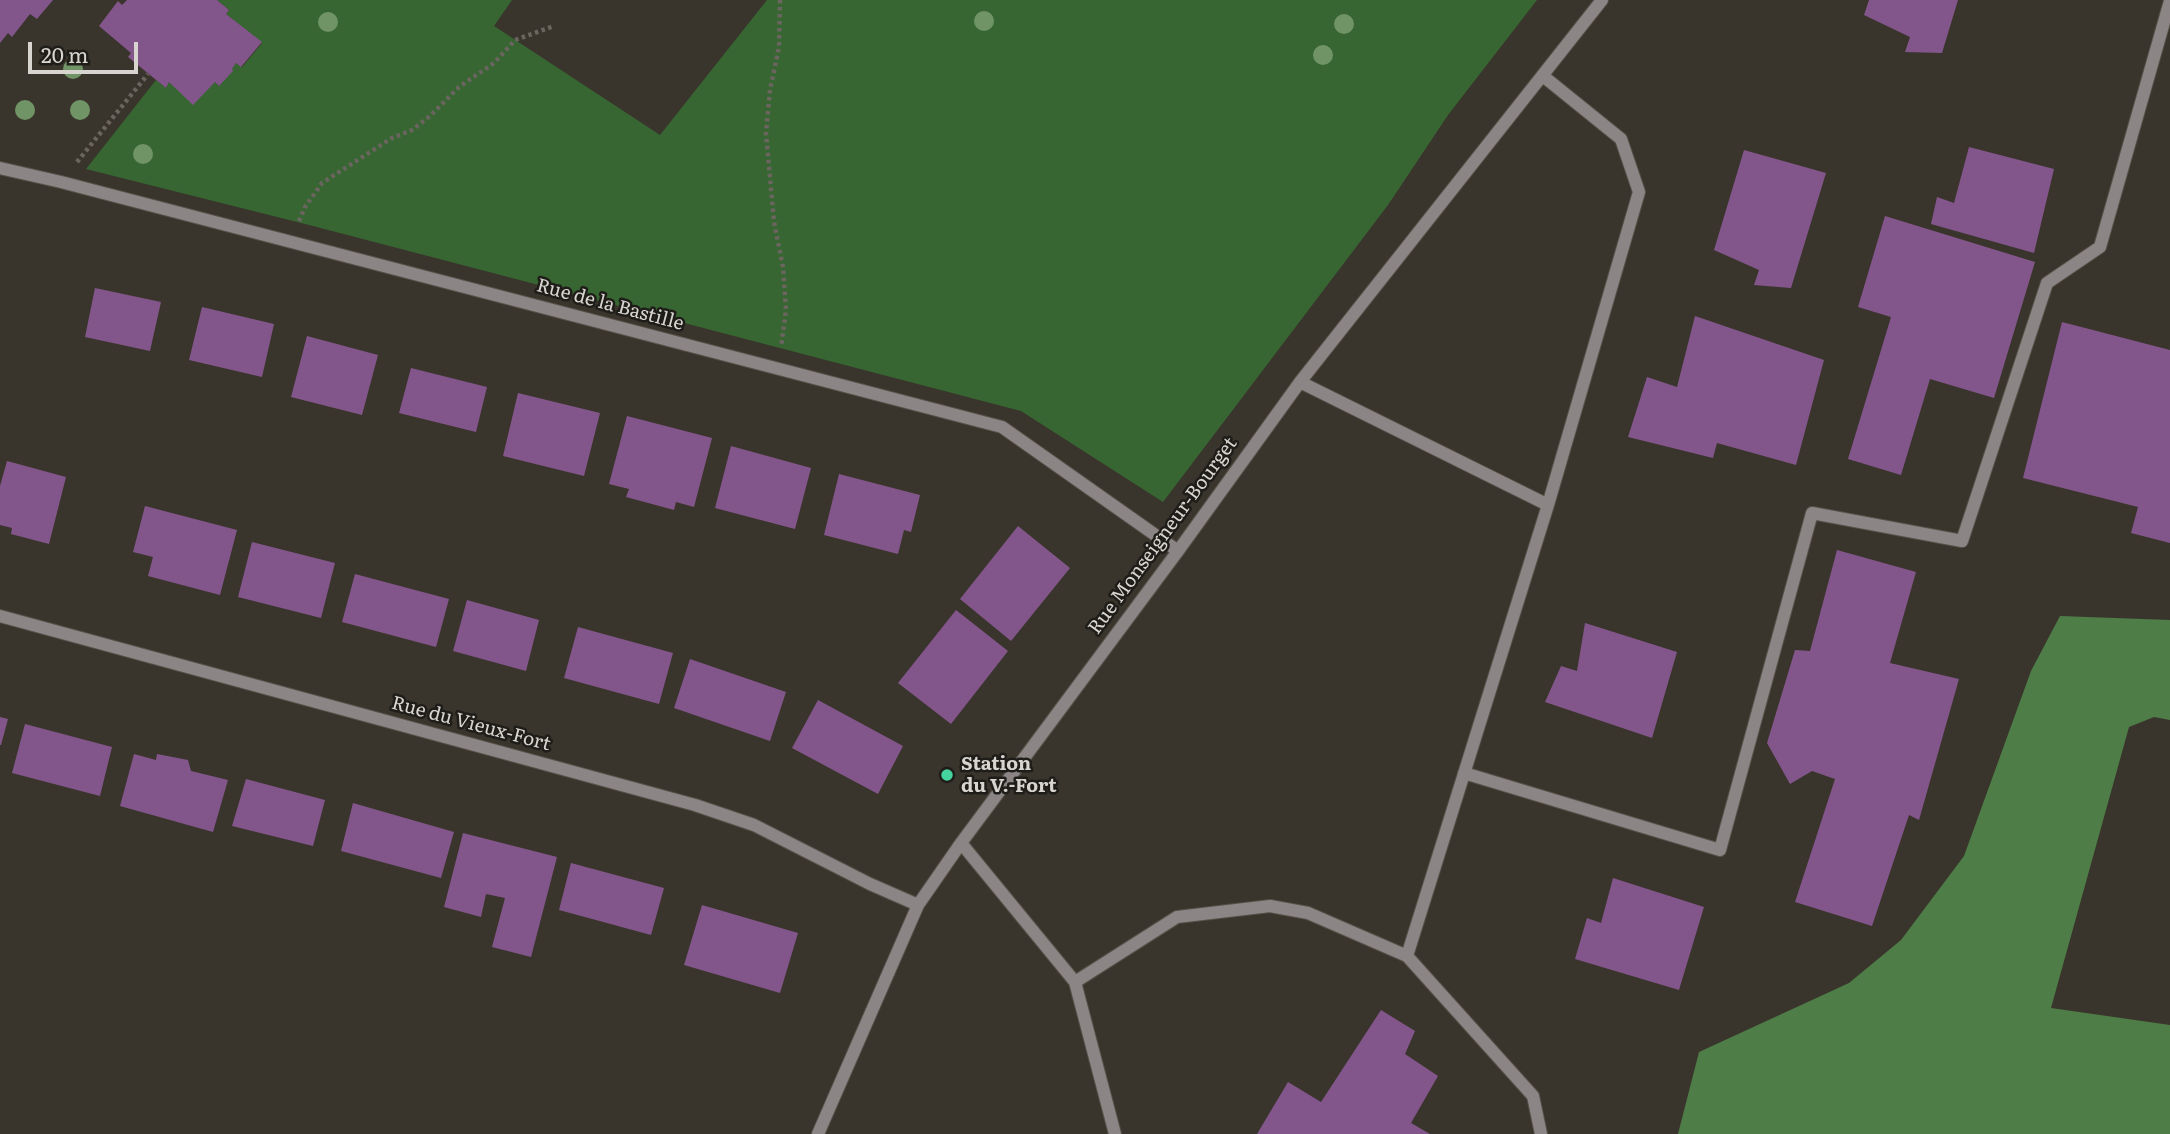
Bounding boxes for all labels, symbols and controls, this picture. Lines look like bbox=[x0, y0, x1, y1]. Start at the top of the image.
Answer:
scale bar bbox=[32, 28, 142, 72]
text: 20 m bbox=[41, 38, 88, 69]
street label: Rue de la Bastille bbox=[534, 274, 686, 336]
street label: Rue Monseigneur-Bourget bbox=[1084, 433, 1242, 639]
street label: Rue du Vieux-Fort bbox=[389, 692, 553, 756]
place label: Station du V.-Fort bbox=[961, 753, 1057, 797]
marker: Station du V.-Fort bbox=[939, 767, 955, 783]

